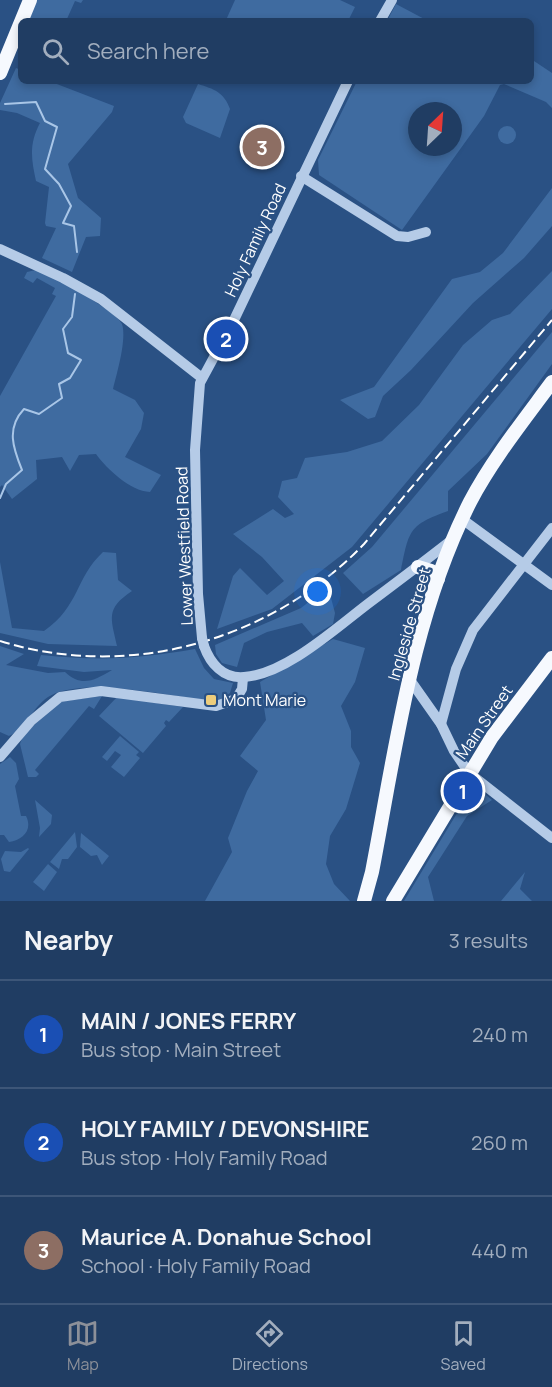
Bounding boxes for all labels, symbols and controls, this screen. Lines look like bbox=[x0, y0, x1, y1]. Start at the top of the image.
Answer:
search box bbox=[18, 18, 534, 84]
icon: search bbox=[39, 35, 72, 68]
text: Search here bbox=[87, 36, 209, 66]
north arrow bbox=[408, 102, 462, 156]
pin: 3 bbox=[242, 124, 282, 170]
street label: Holy Family Road bbox=[219, 180, 291, 300]
pin: 2 bbox=[206, 316, 246, 362]
street label: Lower Westfield Road bbox=[170, 466, 198, 626]
street label: Ingleside Street bbox=[382, 565, 436, 683]
your location bbox=[303, 577, 332, 606]
street label: Main Street bbox=[450, 681, 518, 763]
place label: Mont Marie bbox=[223, 689, 306, 711]
marker: Mont Marie bbox=[204, 693, 218, 707]
pin: 1 bbox=[444, 768, 482, 814]
text: Nearby bbox=[24, 922, 113, 958]
text: 3 results bbox=[449, 927, 528, 954]
text: MAIN / JONES FERRY bbox=[81, 1006, 296, 1036]
text: 1 bbox=[39, 1021, 48, 1048]
text: 240 m bbox=[472, 1021, 528, 1048]
text: Bus stop · Main Street bbox=[81, 1036, 281, 1063]
text: HOLY FAMILY / DEVONSHIRE bbox=[81, 1114, 369, 1144]
text: 2 bbox=[38, 1129, 49, 1156]
text: 260 m bbox=[471, 1129, 528, 1156]
text: Bus stop · Holy Family Road bbox=[81, 1144, 328, 1171]
text: Maurice A. Donahue School bbox=[81, 1222, 372, 1252]
text: 3 bbox=[38, 1237, 49, 1264]
text: 440 m bbox=[471, 1237, 528, 1264]
text: School · Holy Family Road bbox=[81, 1252, 311, 1279]
tab: Map bbox=[66, 1317, 99, 1375]
tab: Directions bbox=[232, 1317, 308, 1375]
tab: Saved bbox=[441, 1317, 486, 1375]

